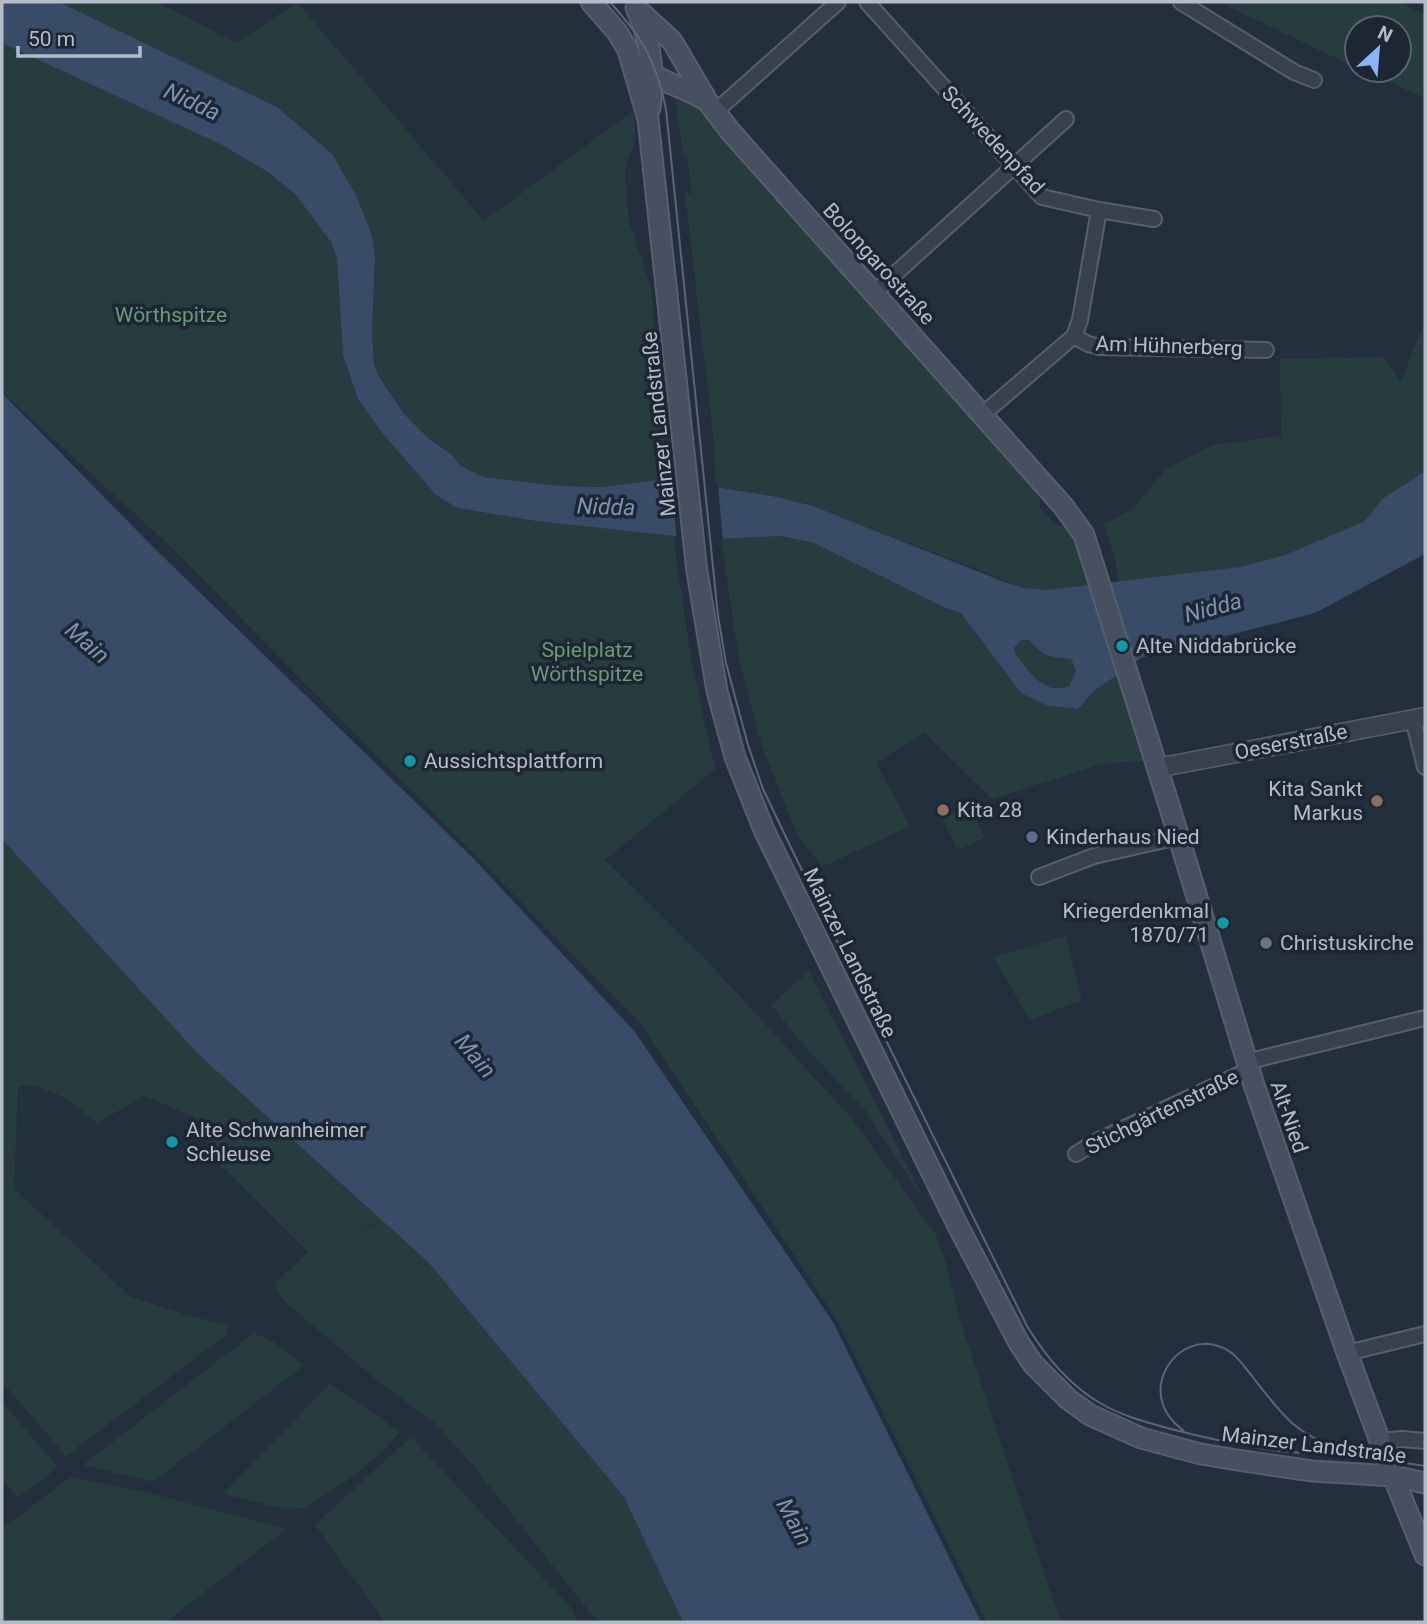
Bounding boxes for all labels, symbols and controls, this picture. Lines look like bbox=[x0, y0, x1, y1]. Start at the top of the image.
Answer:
scale bar bbox=[18, 14, 140, 58]
north arrow bbox=[1343, 14, 1413, 84]
text: N bbox=[1374, 21, 1396, 47]
text: 50 m bbox=[28, 27, 75, 51]
water label: Nidda bbox=[160, 77, 224, 127]
street label: Schwedenpfad bbox=[937, 81, 1049, 199]
street label: Bolongarostraße bbox=[818, 198, 940, 330]
park label: Wörthspitze bbox=[115, 303, 227, 327]
street label: Mainzer Landstraße bbox=[637, 330, 681, 518]
street label: Am Hühnerberg bbox=[1095, 331, 1243, 361]
water label: Nidda bbox=[576, 492, 636, 522]
water label: Nidda bbox=[1181, 587, 1245, 629]
water label: Main bbox=[60, 617, 114, 669]
place label: Alte Niddabrücke bbox=[1136, 634, 1296, 658]
park label: Spielplatz Wörthspitze bbox=[531, 638, 643, 686]
marker: Alte Niddabrücke bbox=[1114, 638, 1130, 654]
street label: Oeserstraße bbox=[1233, 719, 1349, 765]
place label: Aussichtsplattform bbox=[424, 749, 603, 773]
marker: Aussichtsplattform bbox=[402, 753, 418, 769]
place label: Kita Sankt Markus bbox=[1268, 777, 1363, 825]
marker: Kita Sankt Markus bbox=[1369, 793, 1385, 809]
place label: Kita 28 bbox=[957, 798, 1022, 822]
marker: Kita 28 bbox=[935, 802, 951, 818]
place label: Kinderhaus Nied bbox=[1046, 825, 1200, 849]
marker: Kinderhaus Nied bbox=[1024, 829, 1040, 845]
street label: Mainzer Landstraße bbox=[798, 864, 902, 1042]
place label: Kriegerdenkmal 1870/71 bbox=[1062, 899, 1209, 947]
marker: Kriegerdenkmal 1870/71 bbox=[1215, 915, 1231, 931]
place label: Christuskirche bbox=[1280, 931, 1414, 955]
marker: Christuskirche bbox=[1258, 935, 1274, 951]
water label: Main bbox=[449, 1028, 501, 1084]
street label: Stichgärtenstraße bbox=[1082, 1065, 1242, 1159]
street label: Alt-Nied bbox=[1266, 1078, 1312, 1156]
place label: Alte Schwanheimer Schleuse bbox=[186, 1118, 366, 1166]
marker: Alte Schwanheimer Schleuse bbox=[164, 1134, 180, 1150]
street label: Mainzer Landstraße bbox=[1220, 1422, 1408, 1468]
water label: Main bbox=[770, 1494, 818, 1550]

